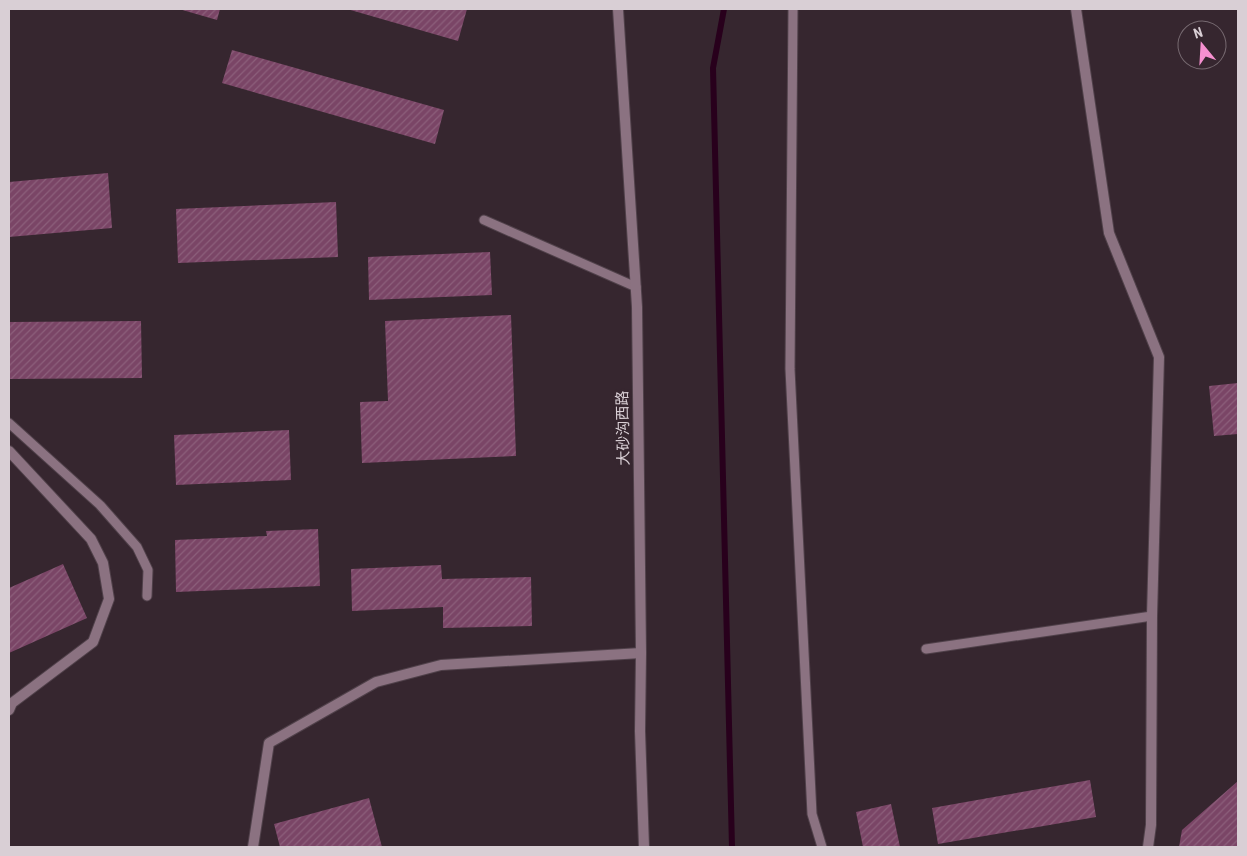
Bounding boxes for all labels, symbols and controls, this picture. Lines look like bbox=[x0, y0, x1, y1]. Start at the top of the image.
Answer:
north arrow bbox=[1177, 20, 1227, 70]
text: N bbox=[1191, 24, 1205, 42]
street label: 大砂沟西路 bbox=[613, 390, 633, 466]

